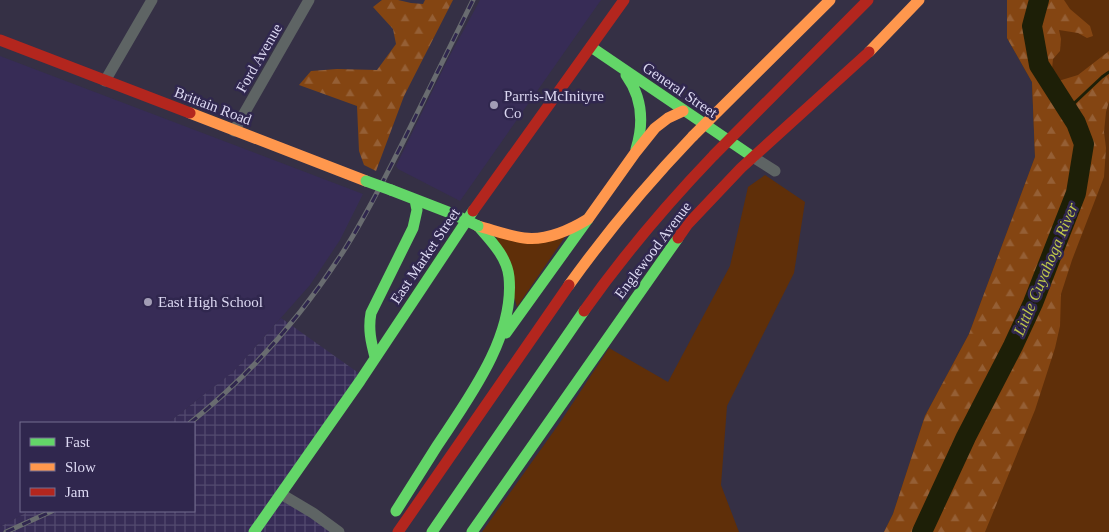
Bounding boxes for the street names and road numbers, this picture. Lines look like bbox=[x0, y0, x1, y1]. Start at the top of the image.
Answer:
street label: Ford Avenue bbox=[233, 20, 285, 95]
street label: General Street bbox=[640, 59, 721, 121]
street label: Brittain Road bbox=[172, 84, 254, 128]
street label: Englewood Avenue bbox=[611, 198, 695, 301]
street label: East Market Street bbox=[387, 205, 463, 307]

